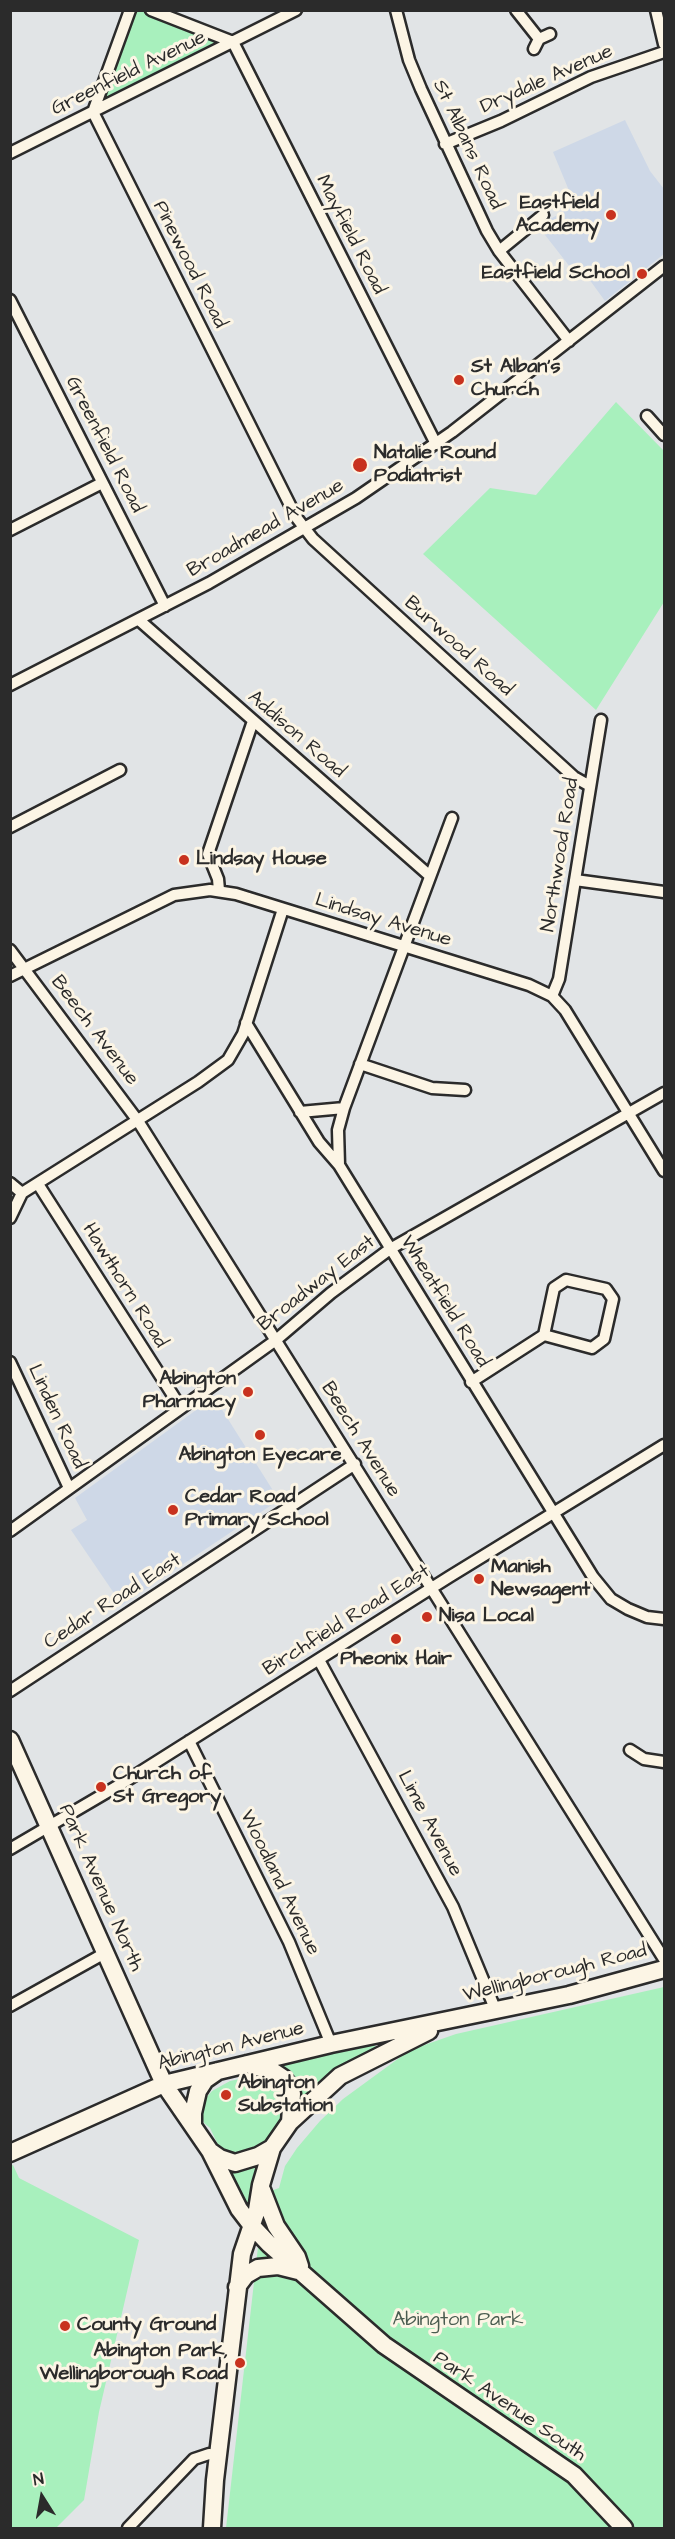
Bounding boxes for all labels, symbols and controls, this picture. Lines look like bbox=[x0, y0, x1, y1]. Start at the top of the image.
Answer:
street label: Greenfield Avenue bbox=[48, 26, 210, 122]
street label: Drydale Avenue bbox=[477, 40, 617, 120]
street label: St Albans Road bbox=[426, 76, 508, 214]
street label: Mayfield Road bbox=[310, 171, 390, 299]
place label: Eastfield Academy bbox=[516, 192, 599, 239]
street label: Pinewood Road bbox=[147, 197, 231, 333]
marker: Eastfield Academy bbox=[604, 208, 618, 222]
place label: Eastfield School bbox=[482, 262, 630, 286]
marker: Eastfield School bbox=[635, 267, 649, 281]
place label: St Alban's Church bbox=[471, 356, 561, 403]
street label: Greenfield Road bbox=[59, 373, 149, 517]
marker: St Alban's Church bbox=[452, 373, 466, 387]
place label: Natalie Round Podiatrist bbox=[374, 442, 496, 489]
marker: Natalie Round Podiatrist bbox=[351, 456, 369, 474]
street label: Broadmead Avenue bbox=[183, 474, 349, 584]
street label: Burwood Road bbox=[399, 592, 517, 702]
street label: Addison Road bbox=[242, 686, 350, 784]
street label: Northwood Road bbox=[537, 776, 585, 934]
place label: Lindsay House bbox=[196, 848, 327, 872]
marker: Lindsay House bbox=[177, 853, 191, 867]
street label: Lindsay Avenue bbox=[312, 889, 454, 953]
street label: Beech Avenue bbox=[45, 971, 143, 1091]
street label: Hawthorn Road bbox=[76, 1219, 172, 1353]
street label: Broadway East bbox=[254, 1231, 380, 1337]
street label: Wheatfield Road bbox=[394, 1232, 494, 1372]
street label: Linden Road bbox=[21, 1361, 91, 1473]
place label: Abington Pharmacy bbox=[143, 1368, 236, 1415]
street label: Beech Avenue bbox=[315, 1378, 405, 1502]
marker: Abington Pharmacy bbox=[241, 1385, 255, 1399]
marker: Abington Eyecare bbox=[253, 1428, 267, 1442]
place label: Abington Eyecare bbox=[178, 1444, 342, 1468]
place label: Cedar Road Primary School bbox=[185, 1486, 329, 1533]
marker: Cedar Road Primary School bbox=[166, 1503, 180, 1517]
street label: Cedar Road East bbox=[40, 1549, 186, 1655]
place label: Manish Newsagent bbox=[491, 1556, 590, 1603]
street label: Birchfield Road East bbox=[259, 1560, 435, 1682]
marker: Manish Newsagent bbox=[472, 1572, 486, 1586]
place label: Nisa Local bbox=[439, 1605, 534, 1629]
marker: Nisa Local bbox=[420, 1610, 434, 1624]
marker: Pheonix Hair bbox=[389, 1632, 403, 1646]
place label: Pheonix Hair bbox=[340, 1648, 452, 1672]
place label: Church of St Gregory bbox=[113, 1763, 221, 1810]
street label: Lime Avenue bbox=[391, 1767, 467, 1881]
marker: Church of St Gregory bbox=[94, 1780, 108, 1794]
street label: Park Avenue North bbox=[52, 1801, 148, 1975]
street label: Woodland Avenue bbox=[234, 1807, 324, 1959]
street label: Wellingborough Road bbox=[461, 1940, 649, 2008]
street label: Abington Avenue bbox=[155, 2017, 307, 2077]
place label: Abington Substation bbox=[238, 2072, 333, 2119]
marker: Abington Substation bbox=[219, 2088, 233, 2102]
park label: Abington Park bbox=[393, 2309, 523, 2333]
place label: County Ground bbox=[77, 2314, 216, 2338]
marker: County Ground bbox=[58, 2319, 72, 2333]
place label: Abington Park, Wellingborough Road bbox=[40, 2340, 228, 2387]
street label: Park Avenue South bbox=[428, 2347, 590, 2467]
marker: Abington Park, Wellingborough Road bbox=[233, 2356, 247, 2370]
north arrow bbox=[12, 2467, 72, 2527]
text: N bbox=[32, 2468, 46, 2491]

